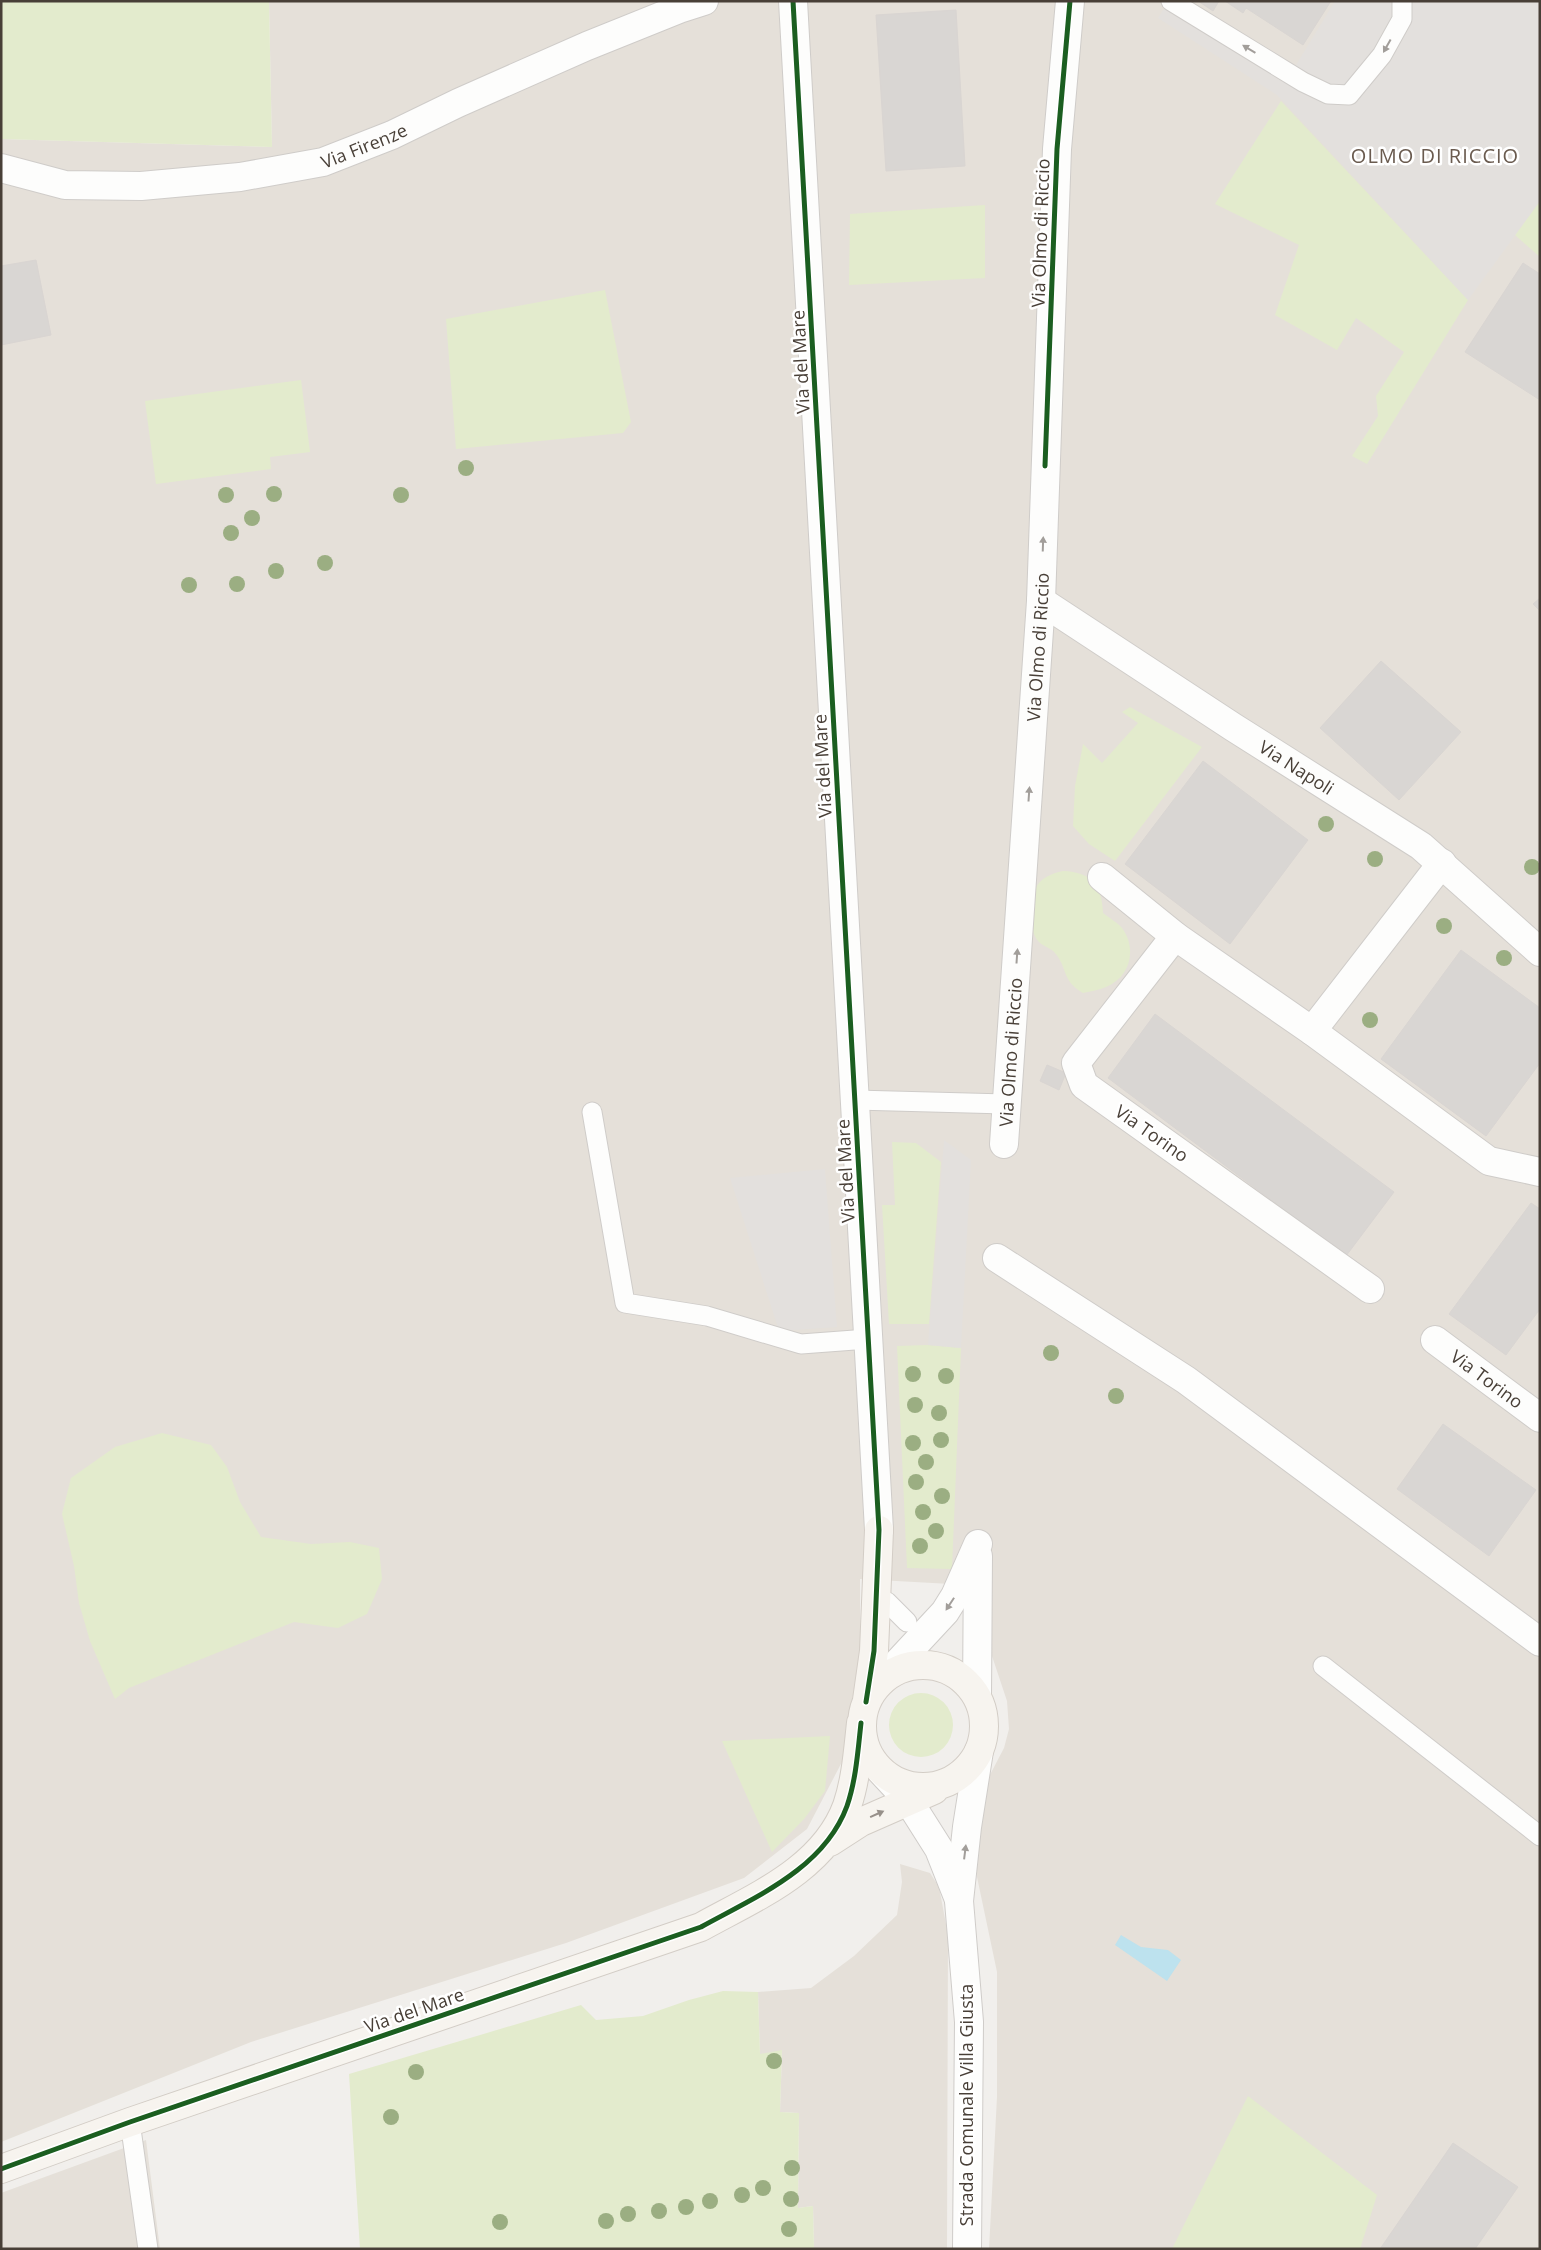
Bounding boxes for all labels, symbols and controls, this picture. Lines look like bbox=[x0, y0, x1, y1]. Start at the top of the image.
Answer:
one-way arrow bbox=[1382, 39, 1391, 53]
one-way arrow bbox=[1242, 44, 1255, 53]
street label: Via Firenze bbox=[317, 117, 411, 174]
district label: OLMO DI RICCIO bbox=[1351, 142, 1519, 169]
street label: Via Olmo di Riccio bbox=[1025, 158, 1055, 308]
street label: Via del Mare bbox=[785, 309, 815, 415]
one-way arrow bbox=[1039, 536, 1047, 552]
street label: Via Olmo di Riccio bbox=[1021, 572, 1054, 722]
street label: Via del Mare bbox=[807, 713, 837, 819]
street label: Via Napoli bbox=[1255, 735, 1339, 800]
one-way arrow bbox=[1025, 786, 1033, 802]
one-way arrow bbox=[1014, 948, 1022, 964]
street label: Via Olmo di Riccio bbox=[993, 977, 1027, 1127]
street label: Via Torino bbox=[1111, 1099, 1193, 1167]
street label: Via del Mare bbox=[830, 1118, 860, 1224]
street label: Via Torino bbox=[1446, 1344, 1528, 1414]
one-way arrow bbox=[945, 1597, 955, 1611]
one-way arrow bbox=[870, 1810, 884, 1818]
one-way arrow bbox=[961, 1844, 969, 1860]
street label: Via del Mare bbox=[361, 1982, 467, 2038]
street label: Strada Comunale Villa Giusta bbox=[954, 1984, 978, 2226]

